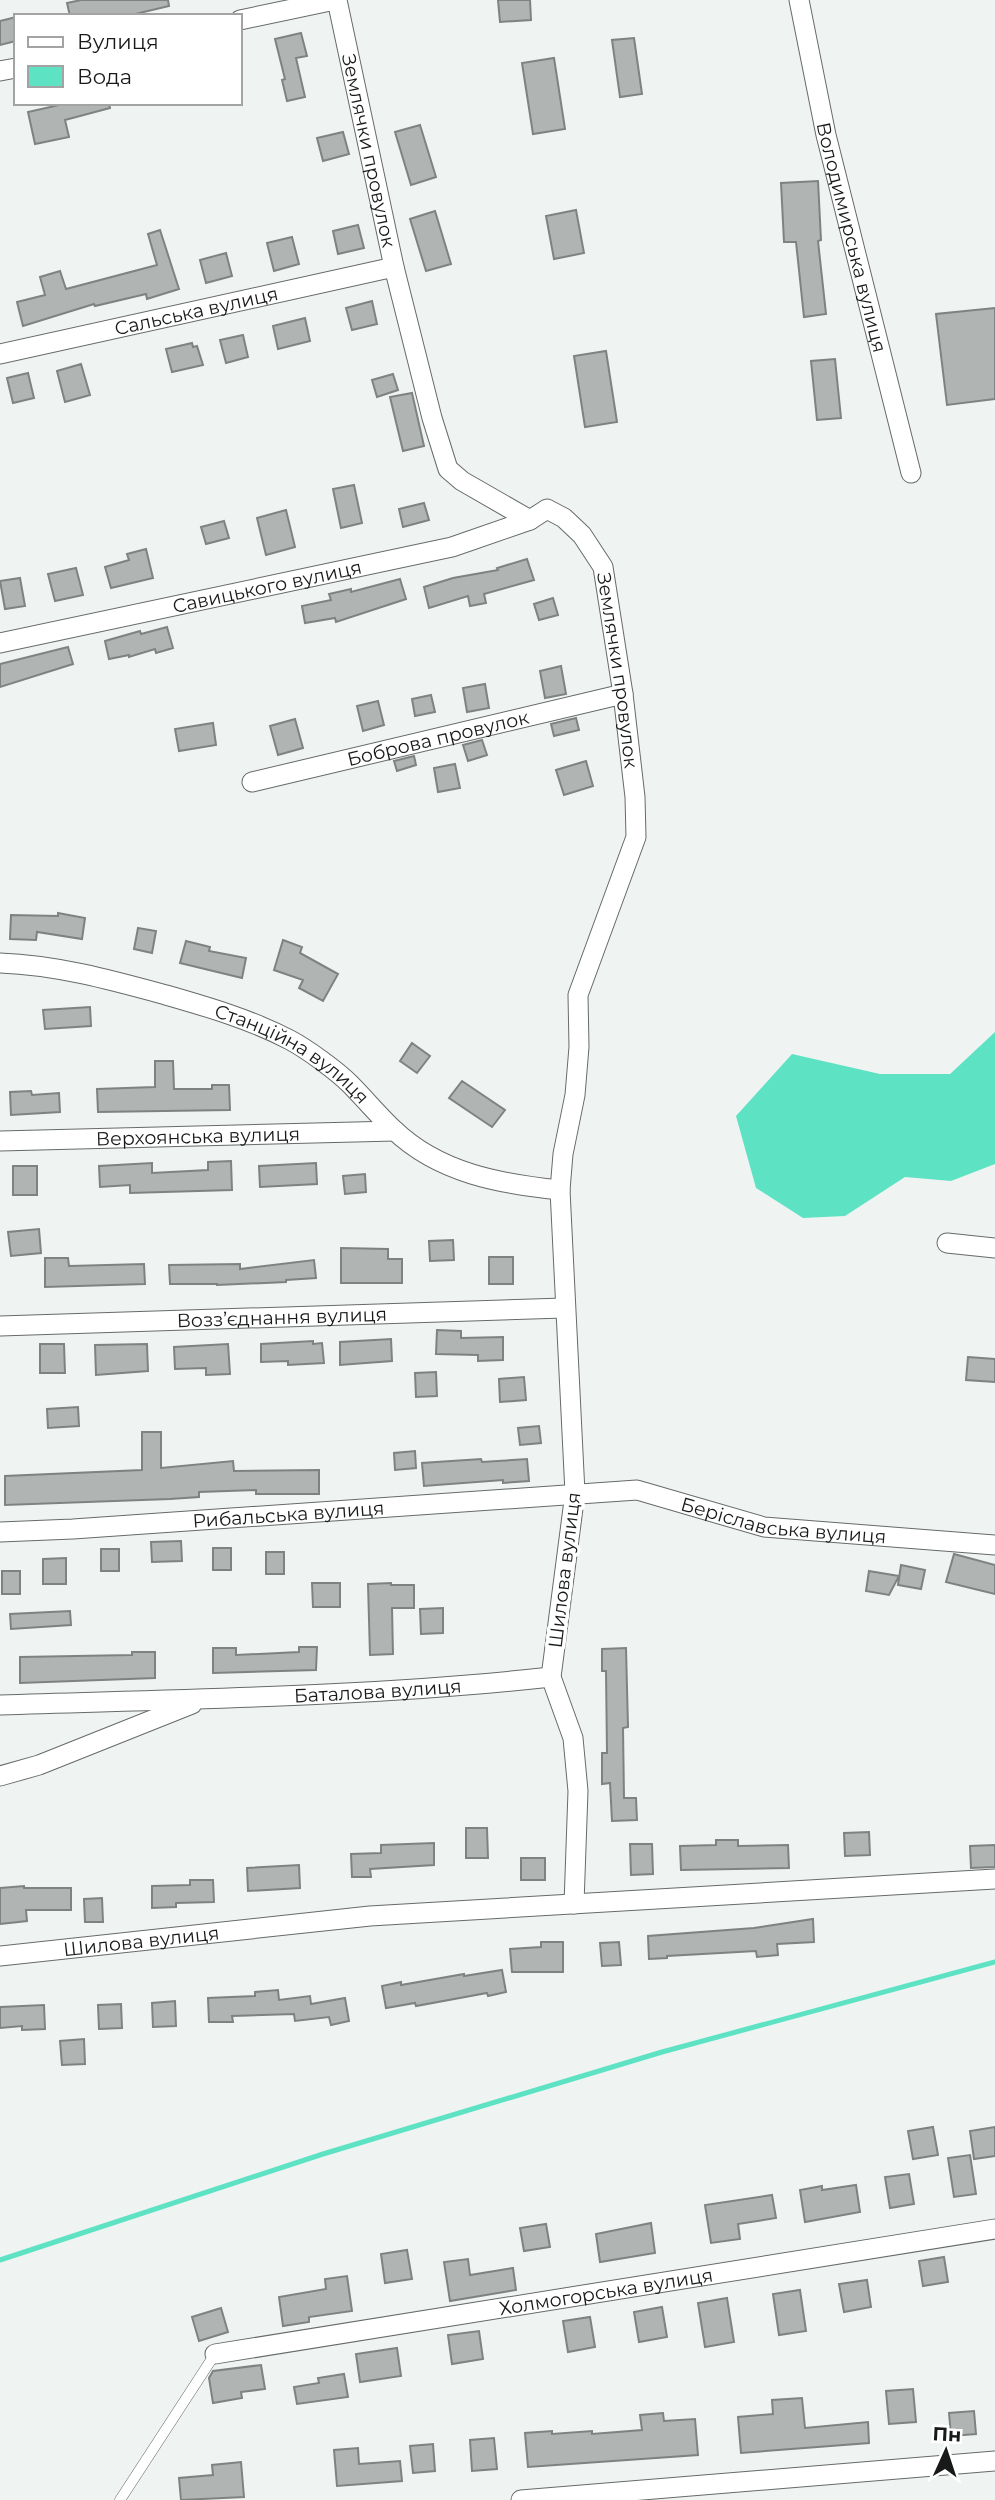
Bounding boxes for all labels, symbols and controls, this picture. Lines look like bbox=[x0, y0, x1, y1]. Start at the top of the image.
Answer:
legend bbox=[14, 14, 242, 105]
text: Вулиця bbox=[77, 29, 159, 54]
street label: Землячки провулок bbox=[337, 52, 401, 250]
text: Вода bbox=[77, 64, 132, 89]
street label: Володимирська вулиця bbox=[812, 120, 891, 355]
street label: Сальська вулиця bbox=[112, 282, 280, 340]
street label: Савицького вулиця bbox=[171, 556, 364, 618]
street label: Землячки провулок bbox=[592, 571, 643, 770]
street label: Боброва провулок bbox=[345, 706, 531, 771]
street label: Станційна вулиця bbox=[212, 999, 374, 1109]
street label: Верхоянська вулиця bbox=[96, 1122, 300, 1151]
street label: Возз’єднання вулиця bbox=[176, 1303, 387, 1332]
street label: Шилова вулиця bbox=[544, 1491, 585, 1649]
street label: Беріславська вулиця bbox=[678, 1492, 887, 1548]
street label: Рибальська вулиця bbox=[192, 1497, 385, 1533]
street label: Баталова вулиця bbox=[293, 1674, 462, 1707]
street label: Шилова вулиця bbox=[62, 1921, 220, 1961]
street label: Холмогорська вулиця bbox=[497, 2263, 715, 2320]
north arrow bbox=[911, 2416, 981, 2486]
text: Пн bbox=[932, 2422, 962, 2447]

